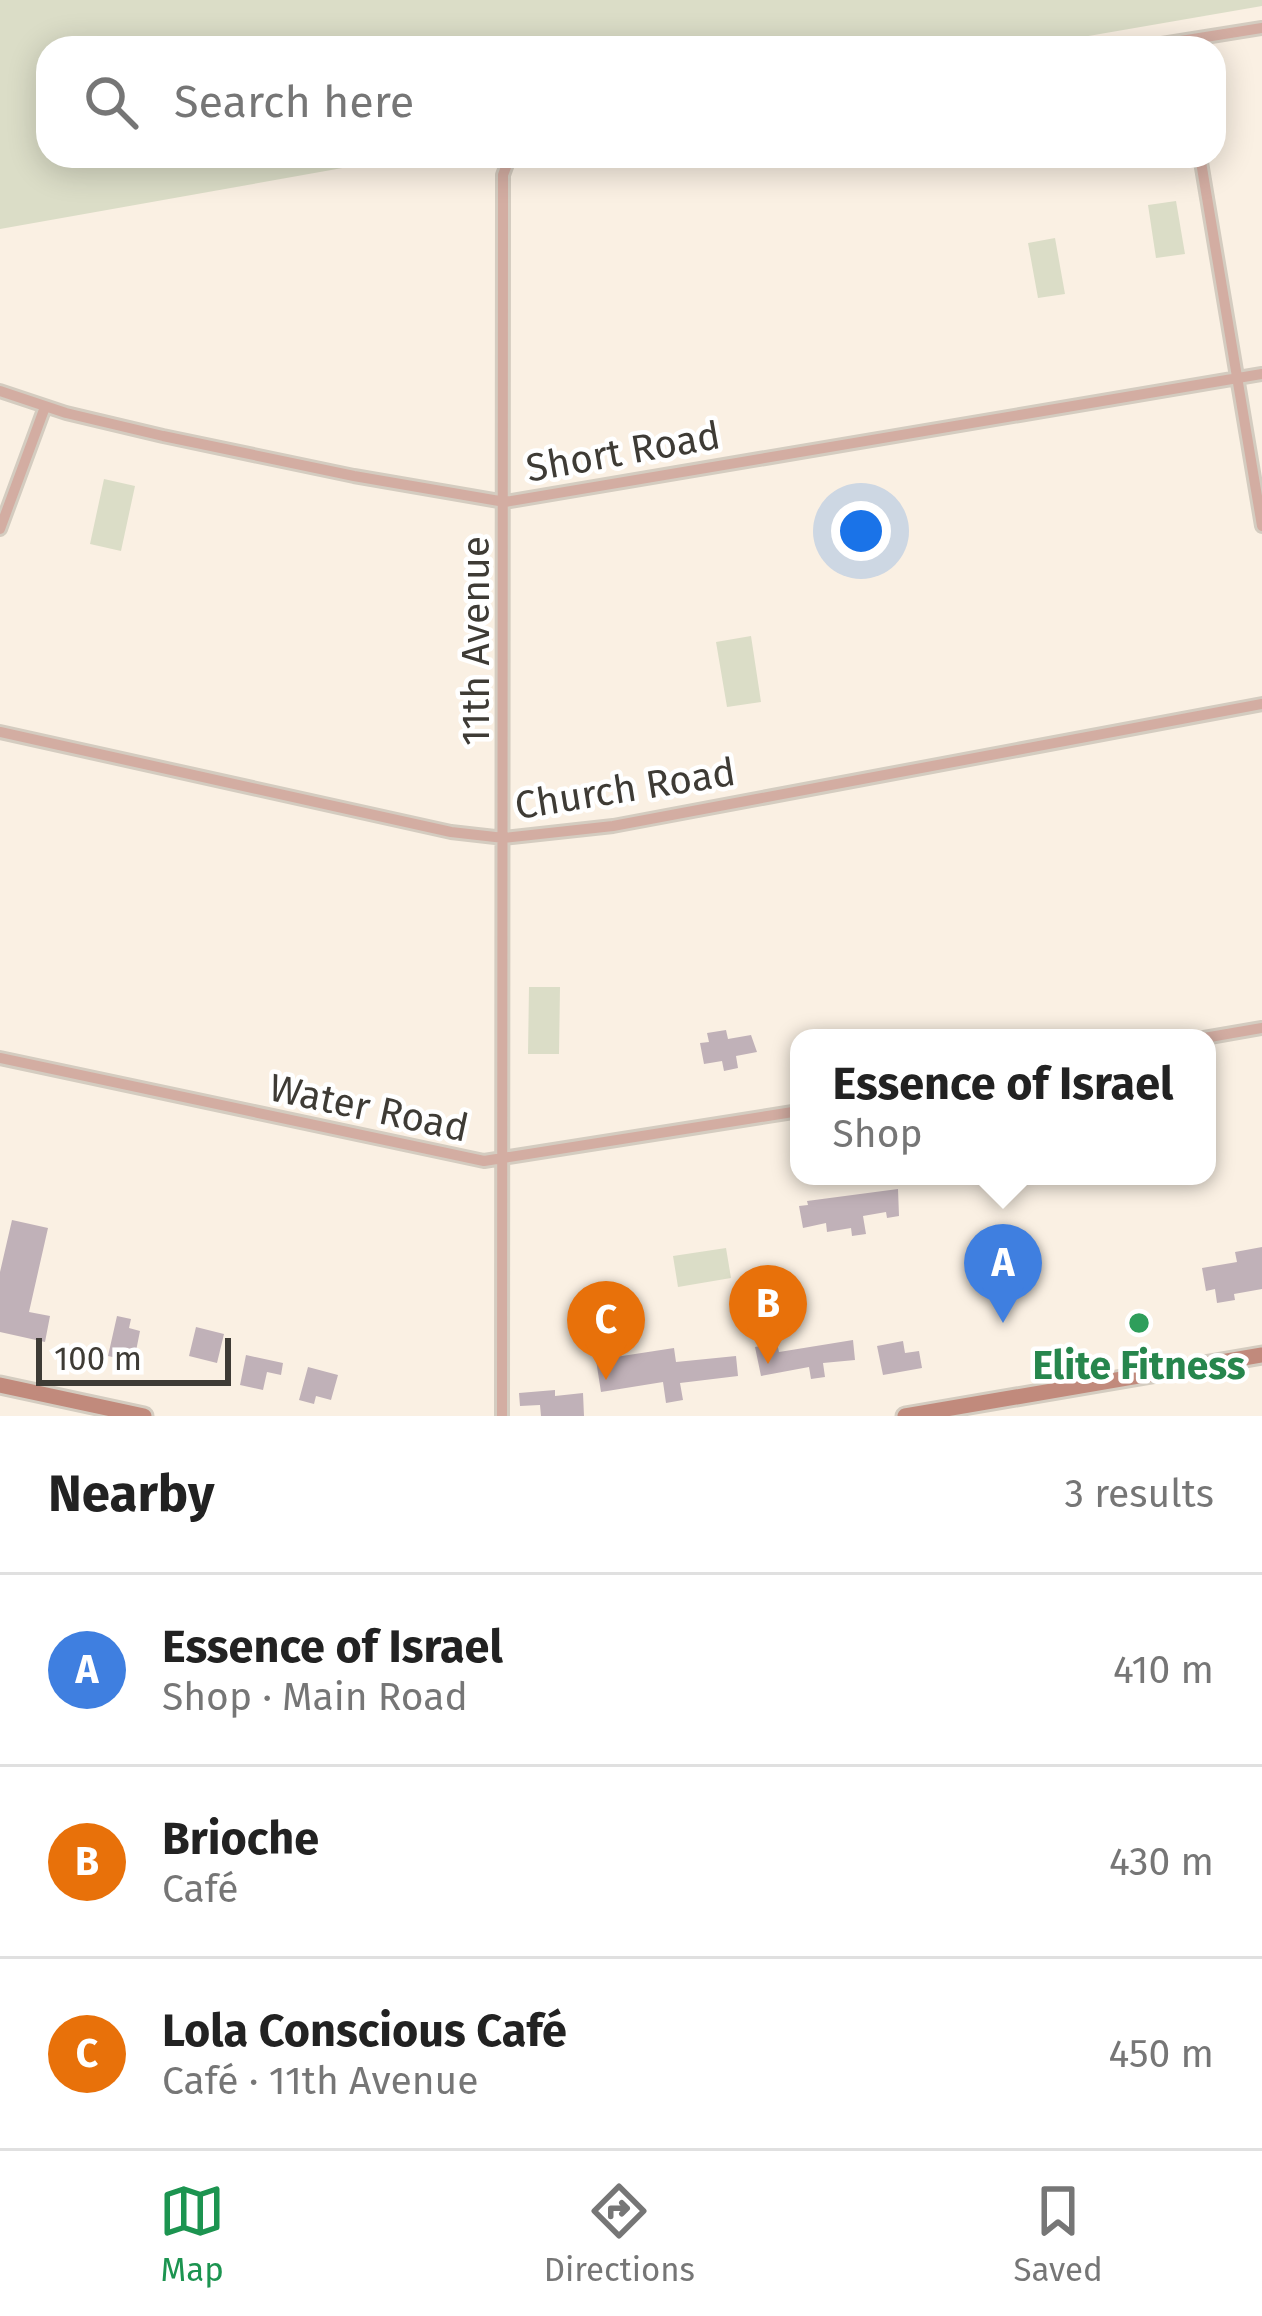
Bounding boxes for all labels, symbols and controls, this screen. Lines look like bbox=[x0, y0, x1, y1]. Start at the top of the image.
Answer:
search box bbox=[36, 36, 1226, 168]
icon: search bbox=[78, 69, 144, 135]
text: Search here bbox=[174, 75, 414, 129]
street label: Short Road bbox=[523, 412, 724, 492]
your location bbox=[831, 501, 891, 561]
street label: 11th Avenue bbox=[453, 536, 499, 746]
street label: Church Road bbox=[512, 749, 739, 829]
popup bbox=[790, 1029, 1216, 1185]
text: Essence of Israel bbox=[833, 1057, 1173, 1111]
street label: Water Road bbox=[265, 1064, 473, 1152]
text: Shop bbox=[833, 1111, 923, 1157]
pin: A bbox=[964, 1224, 1042, 1323]
pin: B bbox=[729, 1265, 807, 1364]
pin: C bbox=[567, 1281, 645, 1380]
marker: Elite Fitness bbox=[1126, 1310, 1152, 1336]
scale bar bbox=[36, 1332, 231, 1385]
text: 100 m bbox=[54, 1339, 142, 1379]
place label: Elite Fitness bbox=[1032, 1343, 1246, 1389]
text: Nearby bbox=[48, 1463, 214, 1525]
text: 3 results bbox=[1064, 1471, 1214, 1517]
text: Essence of Israel bbox=[162, 1620, 503, 1674]
text: A bbox=[75, 1647, 99, 1693]
text: 410 m bbox=[1113, 1647, 1214, 1693]
text: Shop · Main Road bbox=[162, 1674, 468, 1720]
text: Brioche bbox=[162, 1812, 319, 1866]
text: B bbox=[75, 1839, 99, 1885]
text: 430 m bbox=[1109, 1839, 1214, 1885]
text: Café bbox=[162, 1866, 239, 1912]
text: Lola Conscious Café bbox=[162, 2004, 567, 2058]
text: C bbox=[76, 2031, 98, 2077]
text: 450 m bbox=[1109, 2031, 1214, 2077]
text: Café · 11th Avenue bbox=[162, 2058, 479, 2104]
tab: Map bbox=[159, 2178, 225, 2290]
tab: Directions bbox=[544, 2178, 695, 2290]
tab: Saved bbox=[1013, 2178, 1103, 2290]

